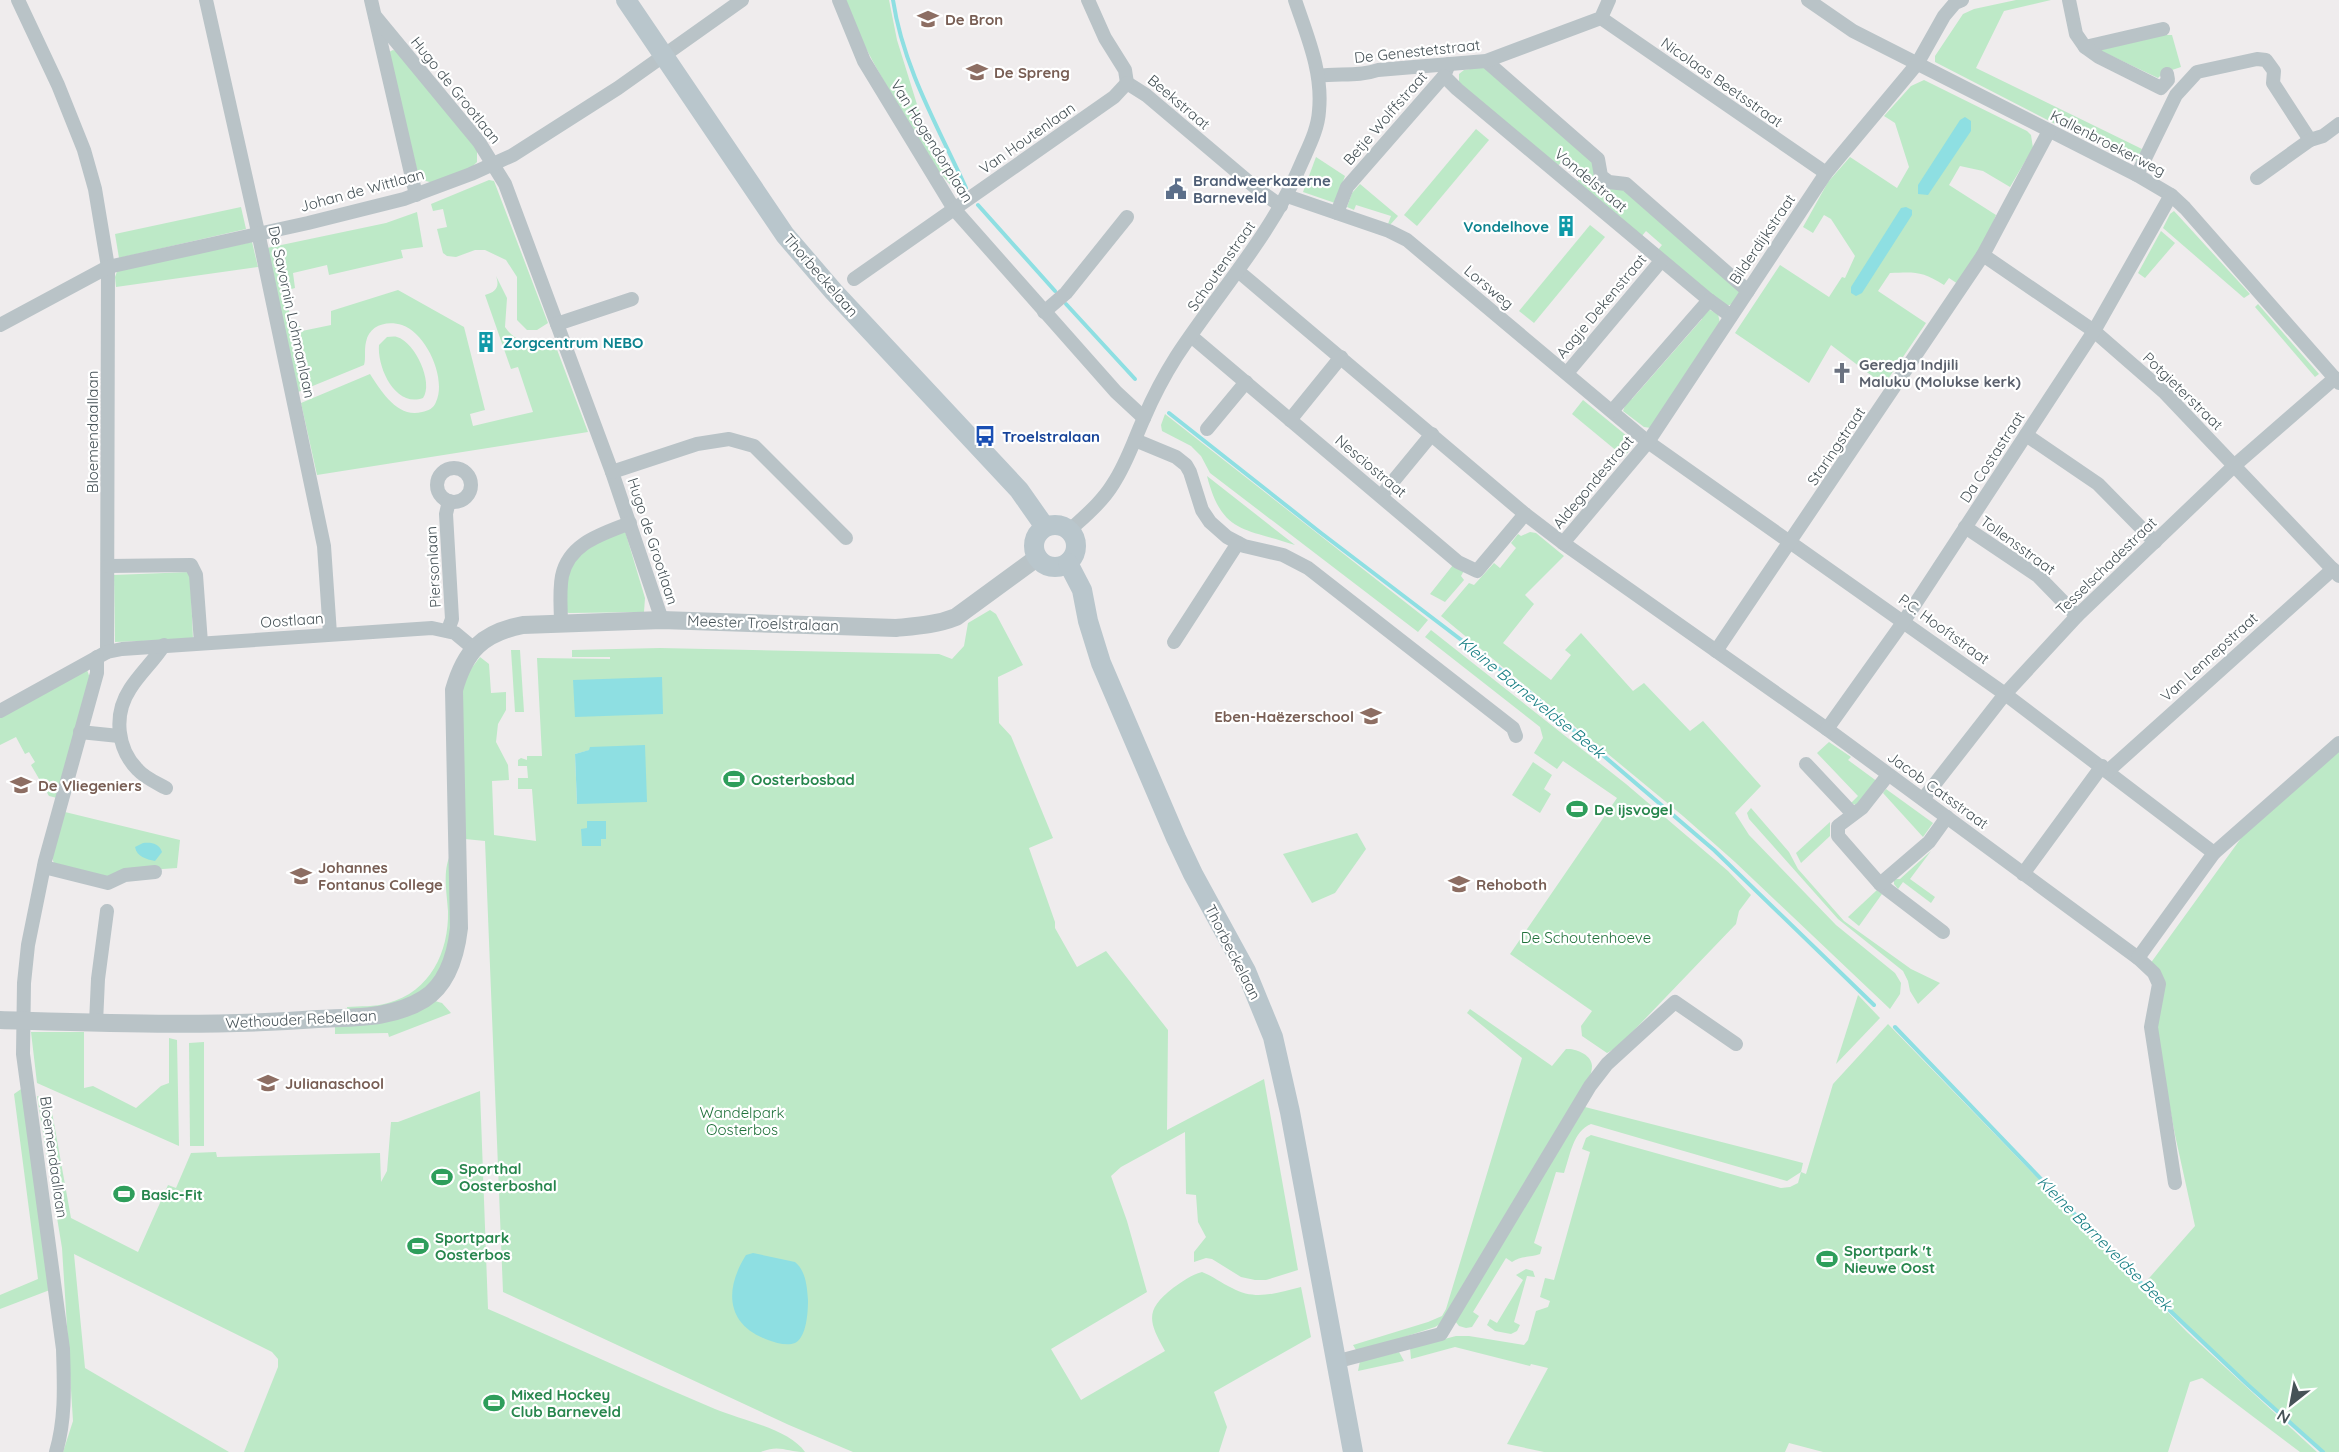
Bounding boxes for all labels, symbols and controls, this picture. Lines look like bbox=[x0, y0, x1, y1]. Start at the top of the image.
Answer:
school or university icon: De Bron bbox=[916, 7, 940, 31]
place label: De Bron bbox=[945, 10, 1003, 29]
street label: Hugo de Grootlaan bbox=[407, 32, 505, 148]
street label: Nicolaas Beetsstraat bbox=[1658, 33, 1786, 131]
street label: De Genestetstraat bbox=[1353, 35, 1481, 67]
school or university icon: De Spreng bbox=[965, 60, 989, 84]
place label: De Spreng bbox=[994, 63, 1070, 82]
street label: Betje Wolffstraat bbox=[1339, 67, 1431, 169]
street label: Beekstraat bbox=[1144, 70, 1214, 134]
street label: Van Hogendorplaan bbox=[887, 76, 977, 206]
street label: Van Houtenlaan bbox=[975, 98, 1079, 178]
street label: Kallenbroekerweg bbox=[2047, 106, 2169, 180]
street label: Vondelstraat bbox=[1551, 144, 1631, 216]
street label: Johan de Wittlaan bbox=[298, 164, 426, 216]
place label: Brandweerkazerne Barneveld bbox=[1193, 171, 1331, 207]
public building icon: Brandweerkazerne Barneveld bbox=[1164, 177, 1188, 201]
street label: Bilderdijkstraat bbox=[1725, 190, 1799, 288]
building icon: Vondelhove bbox=[1554, 214, 1578, 238]
street label: Schoutenstraat bbox=[1183, 217, 1259, 315]
place label: Vondelhove bbox=[1463, 217, 1549, 236]
street label: De Savornin Lohmanlaan bbox=[264, 224, 320, 400]
street label: Thorbeckelaan bbox=[780, 229, 862, 321]
street label: Aagje Dekenstraat bbox=[1552, 250, 1650, 362]
street label: Lorsweg bbox=[1460, 261, 1518, 313]
building icon: Zorgcentrum NEBO bbox=[474, 330, 498, 354]
place label: Zorgcentrum NEBO bbox=[503, 333, 643, 352]
street label: Potgieterstraat bbox=[2139, 348, 2227, 434]
place label: Geredja Indjili Maluku (Molukse kerk) bbox=[1859, 355, 2021, 391]
church icon: Geredja Indjili Maluku (Molukse kerk) bbox=[1830, 361, 1854, 385]
street label: Bloemendaallaan bbox=[83, 371, 102, 493]
street label: Staringstraat bbox=[1803, 403, 1869, 489]
street label: Da Costastraat bbox=[1955, 408, 2029, 506]
bus stop icon: Troelstralaan bbox=[973, 424, 997, 448]
place label: Troelstralaan bbox=[1002, 427, 1100, 446]
street label: Nesciostraat bbox=[1331, 431, 1411, 501]
street label: Aldegondestraat bbox=[1548, 431, 1638, 533]
street label: Hugo de Grootlaan bbox=[623, 475, 683, 607]
street label: Tollensstraat bbox=[1977, 511, 2059, 579]
street label: Tesselschadestraat bbox=[2052, 513, 2160, 619]
street label: Piersonlaan bbox=[421, 526, 445, 608]
street label: P.C. Hooftstraat bbox=[1895, 590, 1993, 668]
street label: Oostlaan bbox=[260, 608, 324, 632]
street label: Van Lennepstraat bbox=[2157, 608, 2261, 706]
street label: Meester Troelstralaan bbox=[687, 611, 839, 635]
water label: Kleine Barneveldse Beek bbox=[1455, 632, 1610, 763]
school or university icon: Eben-Haëzerschool bbox=[1359, 704, 1383, 728]
place label: Eben-Haëzerschool bbox=[1214, 707, 1354, 726]
street label: Jacob Catsstraat bbox=[1884, 747, 1992, 833]
sports icon: Oosterbosbad bbox=[722, 767, 746, 791]
place label: Oosterbosbad bbox=[751, 770, 855, 789]
school or university icon: De Vliegeniers bbox=[9, 773, 33, 797]
place label: De Vliegeniers bbox=[38, 776, 142, 795]
sports icon: De ijsvogel bbox=[1565, 797, 1589, 821]
place label: De ijsvogel bbox=[1594, 800, 1673, 819]
place label: Johannes Fontanus College bbox=[318, 858, 443, 894]
school or university icon: Johannes Fontanus College bbox=[289, 864, 313, 888]
school or university icon: Rehoboth bbox=[1447, 872, 1471, 896]
place label: Rehoboth bbox=[1476, 875, 1547, 894]
street label: Thorbeckelaan bbox=[1201, 901, 1265, 1003]
park label: De Schoutenhoeve bbox=[1521, 928, 1651, 947]
street label: Wethouder Rebellaan bbox=[225, 1006, 377, 1032]
school or university icon: Julianaschool bbox=[256, 1071, 280, 1095]
place label: Julianaschool bbox=[285, 1074, 384, 1093]
street label: Bloemendaallaan bbox=[36, 1095, 72, 1219]
park label: Wandelpark Oosterbos bbox=[699, 1103, 785, 1139]
place label: Sporthal Oosterboshal bbox=[459, 1159, 557, 1195]
sports icon: Sporthal Oosterboshal bbox=[430, 1165, 454, 1189]
water label: Kleine Barneveldse Beek bbox=[2033, 1171, 2178, 1316]
sports icon: Basic-Fit bbox=[112, 1182, 136, 1206]
place label: Basic-Fit bbox=[141, 1185, 203, 1204]
place label: Sportpark Oosterbos bbox=[435, 1228, 511, 1264]
sports icon: Sportpark Oosterbos bbox=[406, 1234, 430, 1258]
place label: Sportpark 't Nieuwe Oost bbox=[1844, 1241, 1935, 1277]
sports icon: Sportpark 't Nieuwe Oost bbox=[1815, 1247, 1839, 1271]
north arrow bbox=[2261, 1374, 2321, 1434]
place label: Mixed Hockey Club Barneveld bbox=[511, 1385, 621, 1421]
sports icon: Mixed Hockey Club Barneveld bbox=[482, 1391, 506, 1415]
text: N bbox=[2273, 1405, 2293, 1428]

